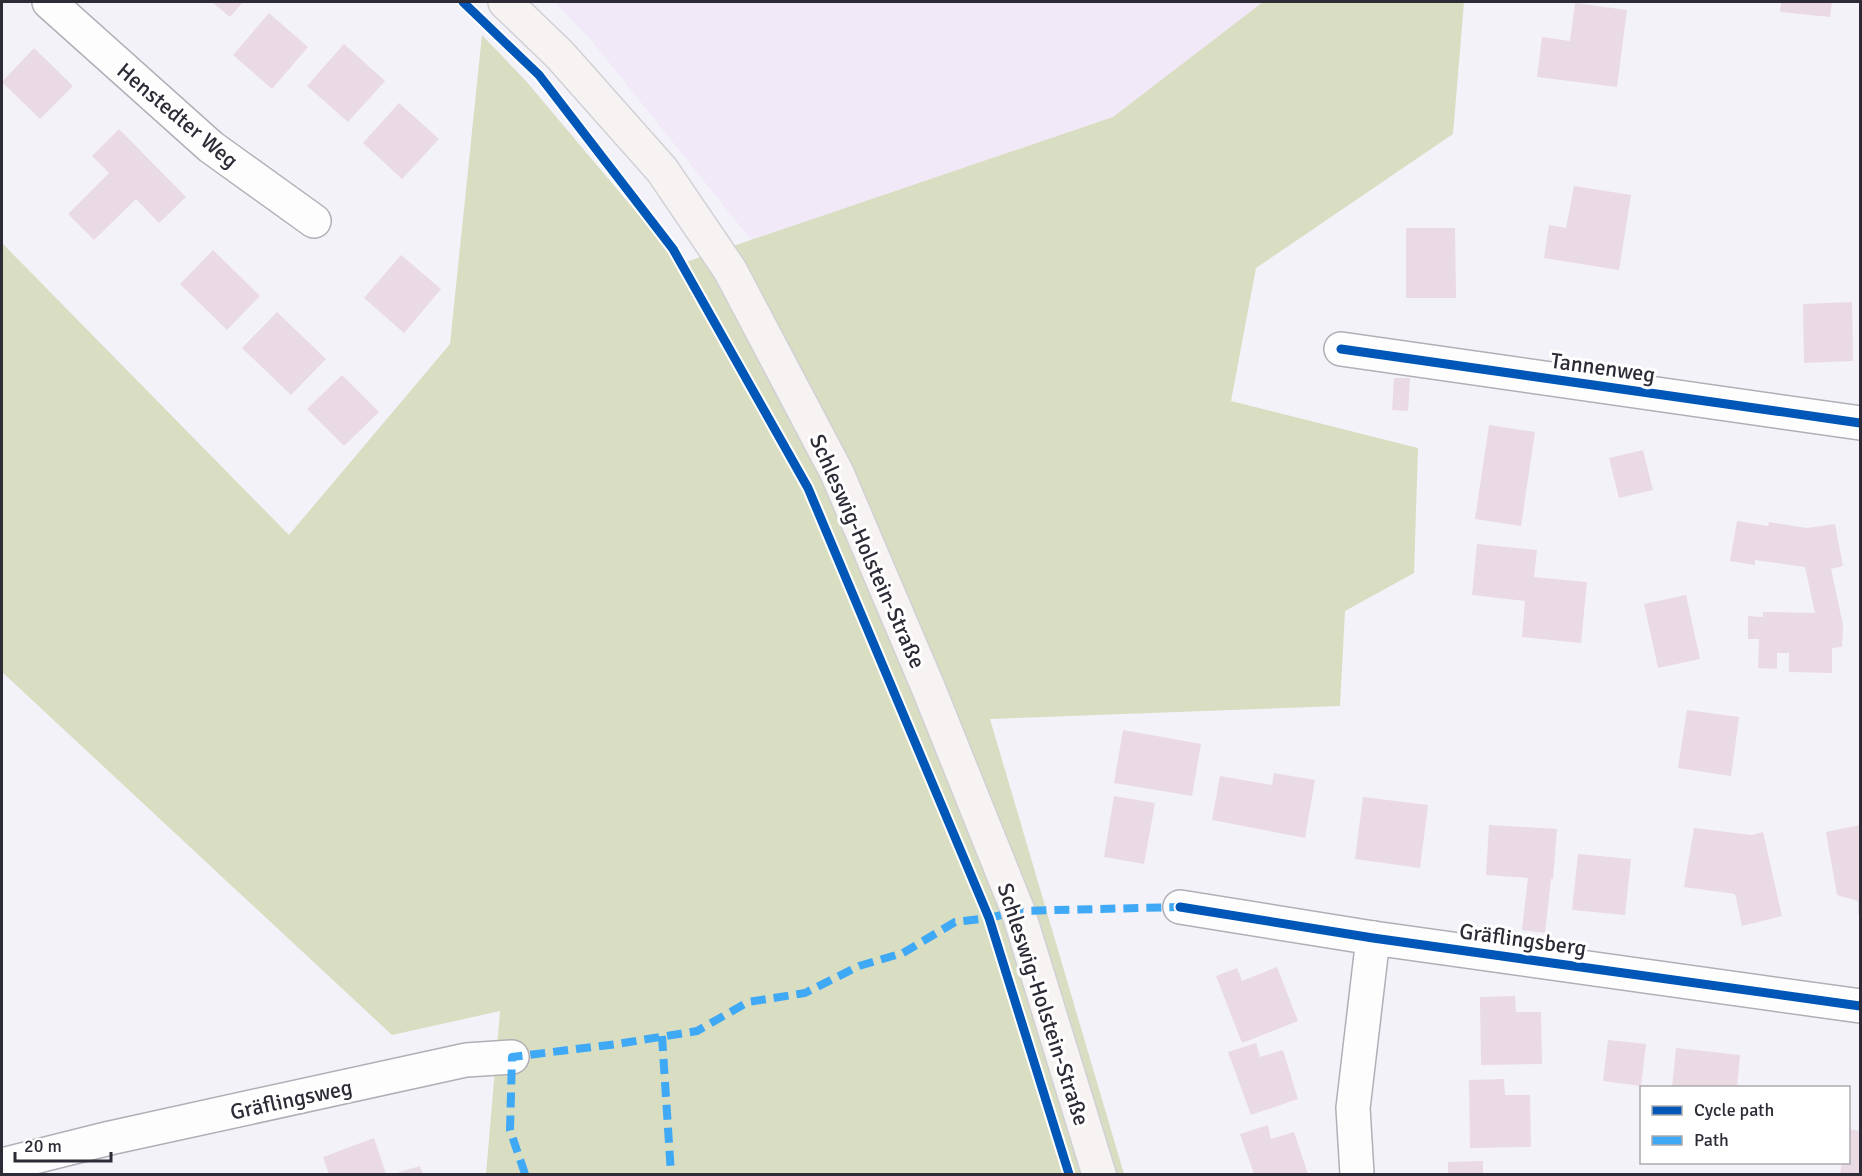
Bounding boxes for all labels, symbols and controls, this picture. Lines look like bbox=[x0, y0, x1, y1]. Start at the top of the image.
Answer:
street label: Henstedter Weg bbox=[112, 57, 244, 174]
street label: Tannenweg bbox=[1549, 347, 1657, 388]
street label: Schleswig-Holstein-Straße bbox=[804, 430, 931, 672]
street label: Schleswig-Holstein-Straße bbox=[992, 880, 1095, 1129]
street label: Gräflingsberg bbox=[1458, 917, 1588, 962]
street label: Gräflingsweg bbox=[228, 1073, 355, 1126]
legend bbox=[1640, 1086, 1850, 1164]
text: Cycle path bbox=[1694, 1099, 1774, 1121]
scale bar bbox=[15, 1125, 111, 1163]
text: Path bbox=[1694, 1129, 1729, 1151]
text: 20 m bbox=[24, 1135, 62, 1157]

